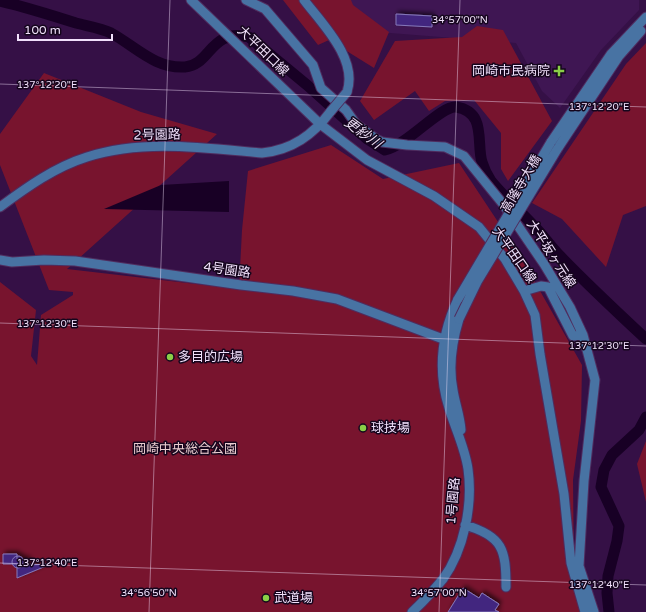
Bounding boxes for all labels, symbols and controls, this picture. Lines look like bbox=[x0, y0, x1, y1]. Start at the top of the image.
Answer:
text: 34°57'00"N bbox=[432, 14, 488, 26]
scale bar bbox=[18, 16, 112, 42]
text: 100 m bbox=[24, 23, 61, 37]
street label: 大平田口線 bbox=[234, 23, 292, 79]
place label: 岡崎市民病院 bbox=[472, 63, 550, 79]
marker: 岡崎市民病院 bbox=[553, 65, 565, 77]
text: 137°12'20"E bbox=[17, 79, 77, 91]
text: 137°12'20"E bbox=[569, 101, 629, 113]
water label: 更紗川 bbox=[341, 114, 386, 154]
street label: 2号園路 bbox=[133, 127, 181, 143]
street label: 高隆寺大橋 bbox=[497, 152, 545, 216]
street label: 大平坂ヶ元線 bbox=[523, 217, 579, 291]
street label: 大平田口線 bbox=[489, 224, 539, 286]
street label: 4号園路 bbox=[203, 259, 251, 281]
text: 137°12'30"E bbox=[17, 318, 77, 330]
text: 137°12'30"E bbox=[569, 340, 629, 352]
place label: 多目的広場 bbox=[178, 349, 243, 365]
marker: 多目的広場 bbox=[165, 352, 175, 362]
place label: 球技場 bbox=[371, 420, 410, 436]
marker: 球技場 bbox=[358, 423, 368, 433]
park label: 岡崎中央総合公園 bbox=[133, 441, 237, 457]
street label: 1号園路 bbox=[443, 477, 463, 525]
text: 137°12'40"E bbox=[17, 557, 77, 569]
text: 137°12'40"E bbox=[569, 579, 629, 591]
text: 34°56'50"N bbox=[121, 587, 177, 599]
text: 34°57'00"N bbox=[411, 587, 467, 599]
place label: 武道場 bbox=[274, 590, 313, 606]
marker: 武道場 bbox=[261, 593, 271, 603]

